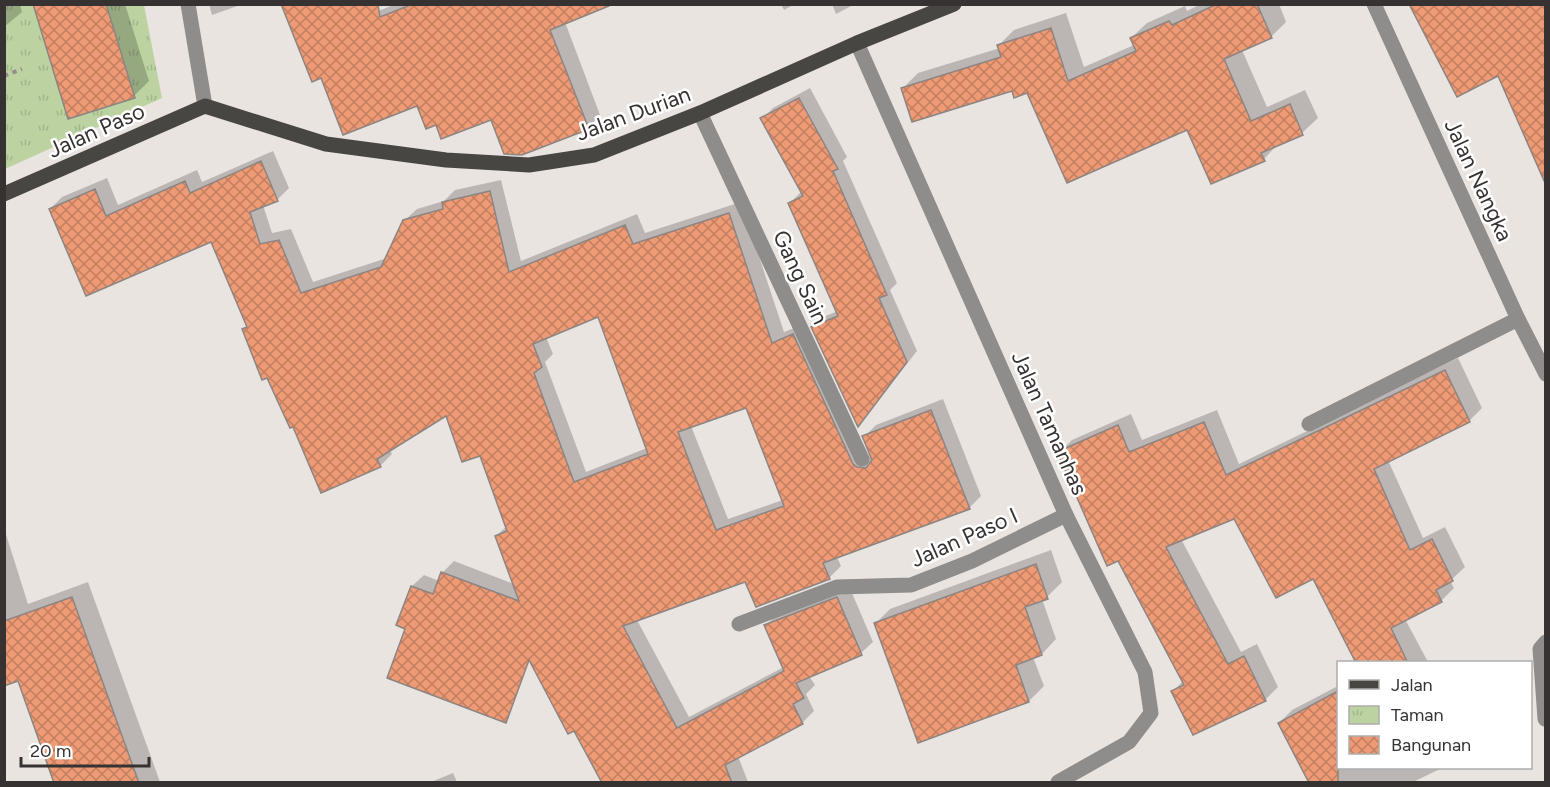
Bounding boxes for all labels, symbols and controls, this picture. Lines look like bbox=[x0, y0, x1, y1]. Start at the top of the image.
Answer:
street label: Jalan Durian bbox=[572, 80, 694, 147]
street label: Jalan Paso bbox=[44, 97, 149, 164]
street label: Jalan Nangka bbox=[1439, 115, 1519, 245]
street label: Gang Sain bbox=[767, 226, 834, 329]
street label: Jalan Tamanhas bbox=[1006, 347, 1093, 499]
street label: Jalan Paso I bbox=[906, 502, 1022, 573]
legend bbox=[1337, 661, 1532, 769]
text: Jalan bbox=[1391, 674, 1433, 696]
text: Taman bbox=[1391, 704, 1444, 726]
scale bar bbox=[21, 730, 148, 768]
text: Bangunan bbox=[1391, 734, 1471, 756]
text: 20 m bbox=[30, 740, 71, 762]

